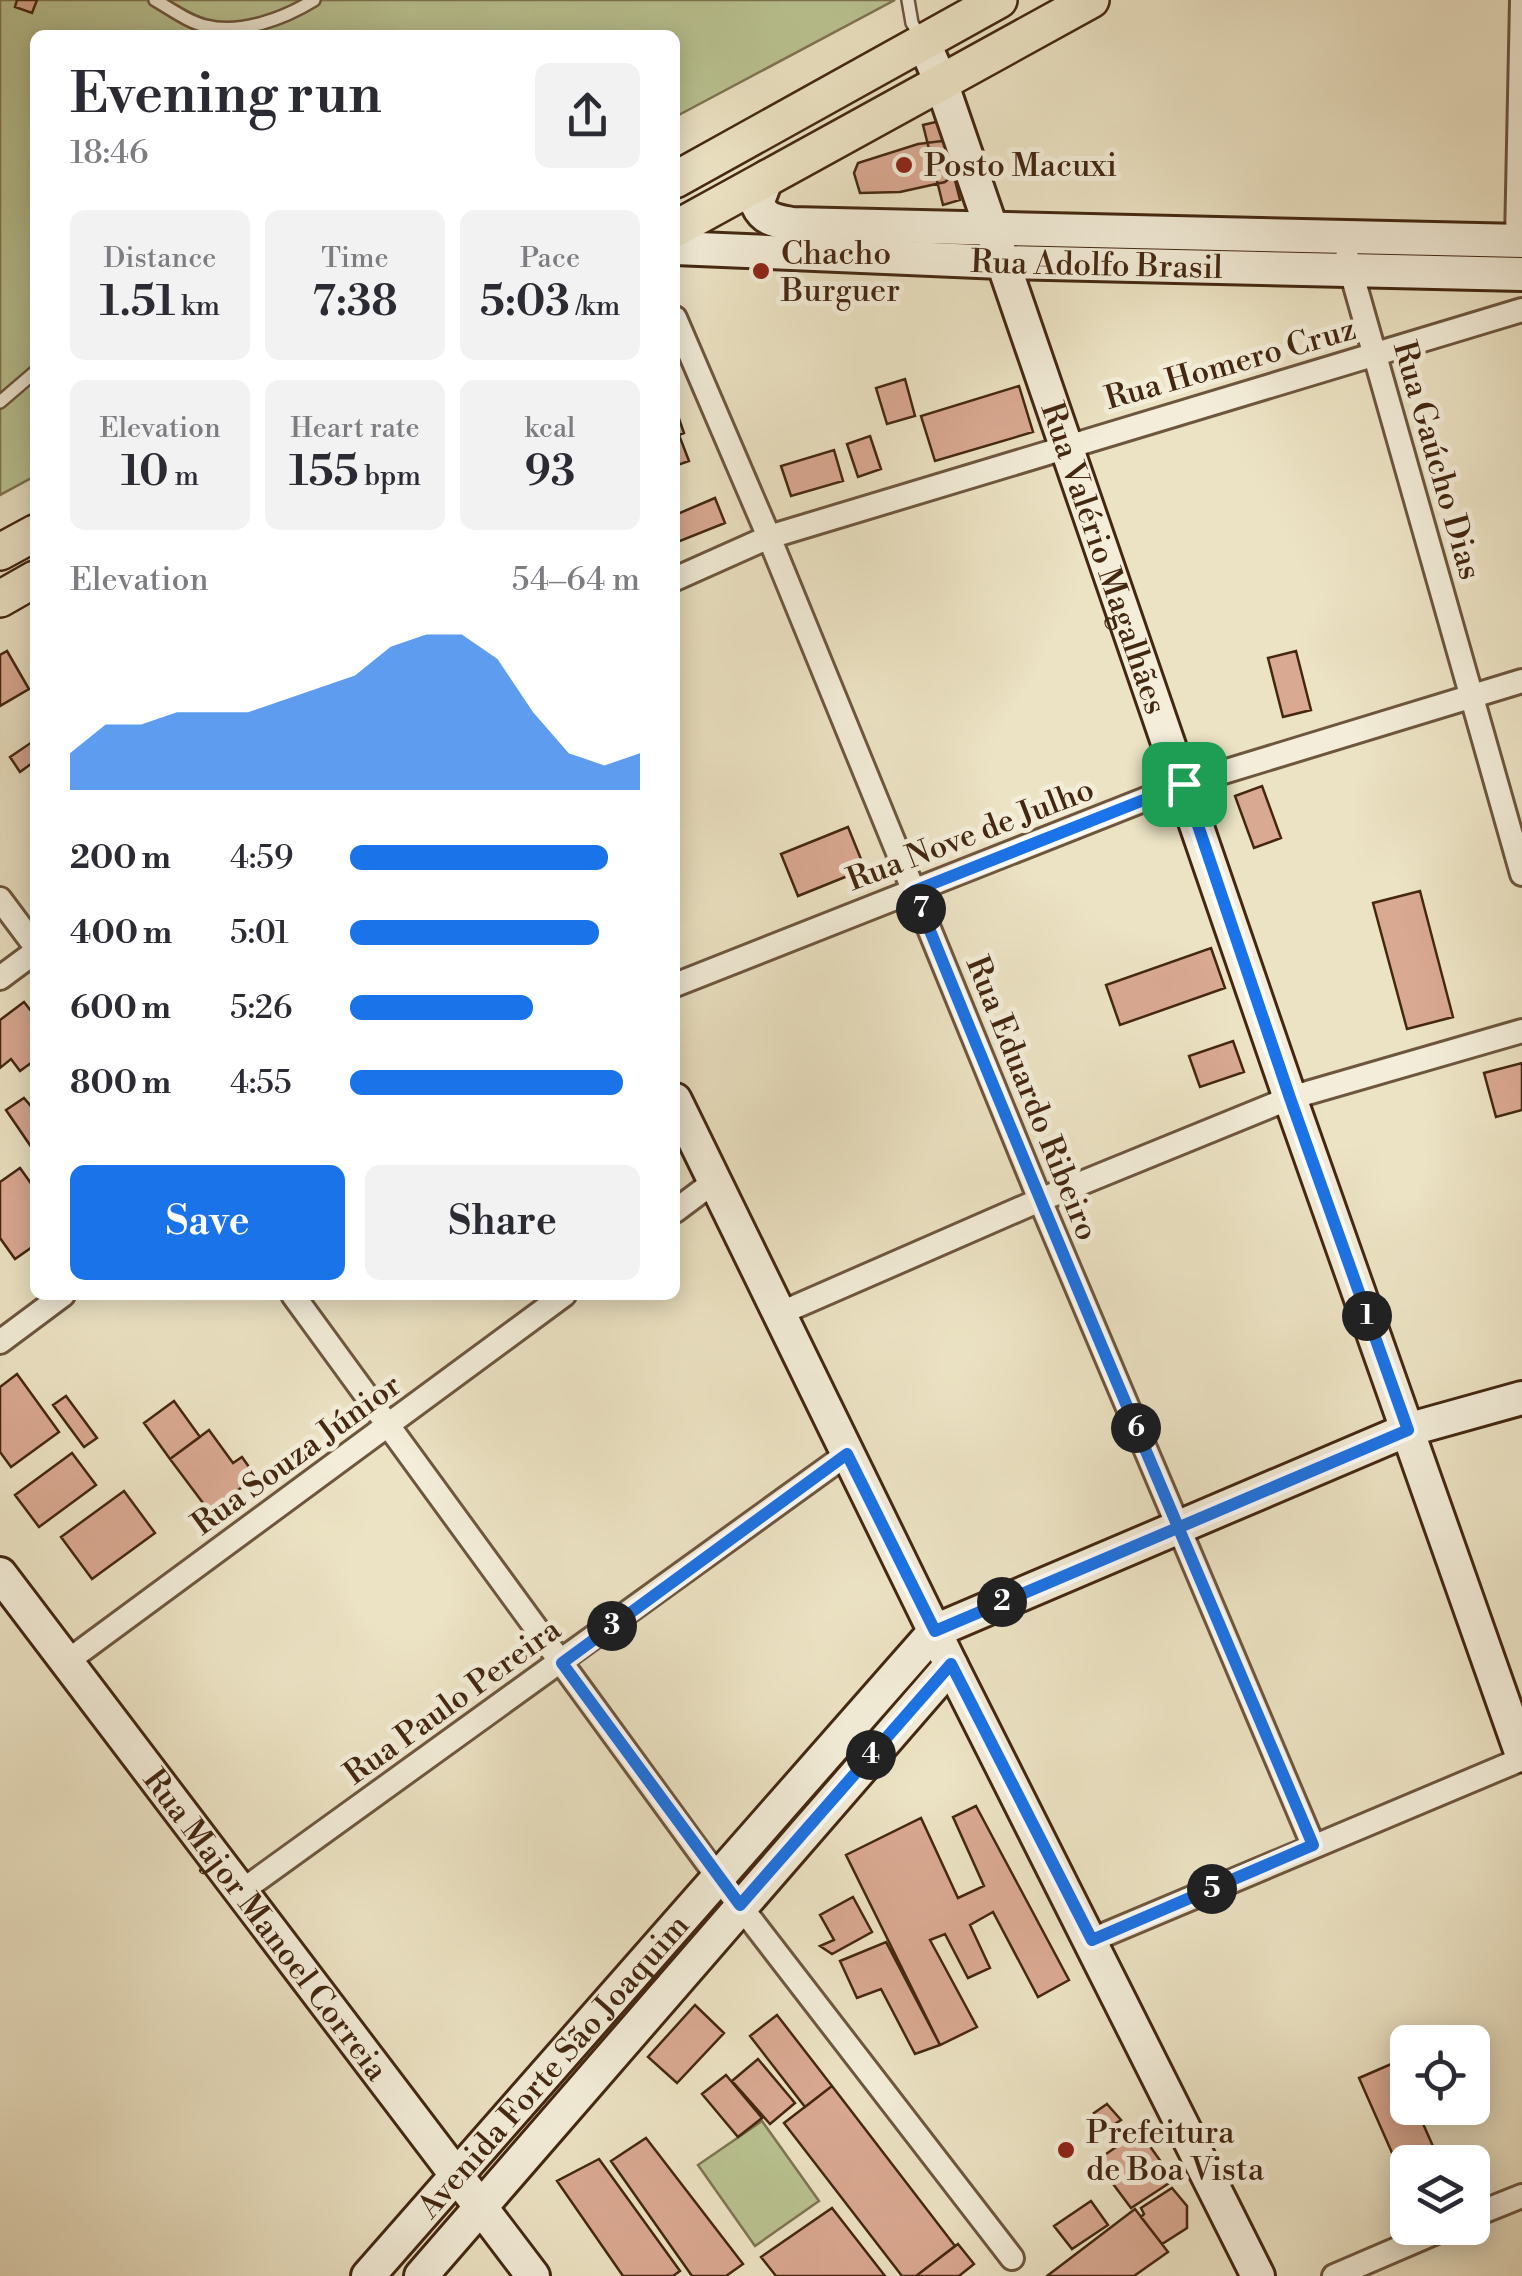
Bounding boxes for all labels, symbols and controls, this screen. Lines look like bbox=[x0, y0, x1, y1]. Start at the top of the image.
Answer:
text: Evening run bbox=[70, 61, 382, 130]
button: share bbox=[535, 63, 640, 168]
text: 18:46 bbox=[70, 133, 148, 173]
place label: Posto Macuxi bbox=[924, 146, 1117, 186]
marker: Posto Macuxi bbox=[893, 154, 915, 176]
place label: Chacho Burguer bbox=[780, 234, 900, 311]
text: Distance bbox=[104, 241, 216, 276]
text: Time bbox=[321, 241, 389, 276]
text: Pace bbox=[520, 241, 580, 276]
street label: Rua Adolfo Brasil bbox=[970, 242, 1224, 288]
marker: Chacho Burguer bbox=[750, 260, 772, 282]
text: 1.51 bbox=[100, 276, 175, 329]
text: 7:38 bbox=[312, 276, 398, 329]
text: 5:03 bbox=[480, 276, 570, 329]
text: km bbox=[175, 289, 220, 324]
text: /km bbox=[570, 289, 620, 324]
street label: Rua Homero Cruz bbox=[1100, 309, 1360, 419]
street label: Rua Gaúcho Dias bbox=[1384, 336, 1490, 584]
street label: Rua Valério Magalhães bbox=[1031, 397, 1176, 719]
text: Elevation bbox=[99, 411, 221, 446]
text: Heart rate bbox=[290, 411, 420, 446]
text: kcal bbox=[525, 411, 575, 446]
text: 10 bbox=[121, 446, 169, 499]
text: 155 bbox=[289, 446, 359, 499]
text: 93 bbox=[525, 446, 575, 499]
text: m bbox=[169, 459, 199, 494]
text: bpm bbox=[359, 459, 421, 494]
text: Elevation bbox=[70, 560, 209, 600]
text: 54–64 m bbox=[512, 560, 640, 600]
pin bbox=[1142, 742, 1227, 827]
icon: arrive bbox=[1157, 757, 1212, 812]
street label: Rua Nove de Julho bbox=[841, 769, 1100, 900]
text: 200 m bbox=[70, 838, 171, 878]
text: 4:59 bbox=[230, 838, 293, 878]
pin: 7 bbox=[896, 884, 946, 934]
text: 7 bbox=[913, 891, 929, 926]
text: 400 m bbox=[70, 913, 172, 953]
text: 5:01 bbox=[230, 913, 289, 953]
street label: Rua Eduardo Ribeiro bbox=[957, 950, 1107, 1246]
text: 600 m bbox=[70, 988, 171, 1028]
text: 5:26 bbox=[230, 988, 293, 1028]
text: 800 m bbox=[70, 1063, 171, 1103]
text: 4:55 bbox=[230, 1063, 292, 1103]
button: Save bbox=[70, 1165, 345, 1280]
button: Share bbox=[365, 1165, 640, 1280]
pin: 1 bbox=[1342, 1291, 1392, 1341]
text: 1 bbox=[1360, 1298, 1374, 1333]
street label: Rua Souza Júnior bbox=[184, 1365, 409, 1544]
pin: 6 bbox=[1111, 1403, 1161, 1453]
text: 6 bbox=[1127, 1410, 1145, 1445]
pin: 2 bbox=[977, 1577, 1027, 1627]
text: 2 bbox=[993, 1584, 1011, 1619]
pin: 3 bbox=[587, 1601, 637, 1651]
text: 3 bbox=[604, 1608, 620, 1643]
street label: Rua Paulo Pereira bbox=[336, 1609, 569, 1794]
pin: 4 bbox=[846, 1730, 896, 1780]
text: 4 bbox=[862, 1737, 880, 1772]
street label: Rua Major Manoel Correia bbox=[134, 1761, 397, 2090]
pin: 5 bbox=[1187, 1864, 1237, 1914]
text: 5 bbox=[1203, 1871, 1221, 1906]
street label: Avenida Forte São Joaquim bbox=[409, 1906, 698, 2227]
map controls bbox=[1390, 2025, 1490, 2245]
button: locate bbox=[1390, 2025, 1490, 2125]
place label: Prefeitura de Boa Vista bbox=[1086, 2113, 1265, 2190]
marker: Prefeitura de Boa Vista bbox=[1055, 2139, 1077, 2161]
button: layers bbox=[1390, 2145, 1490, 2245]

